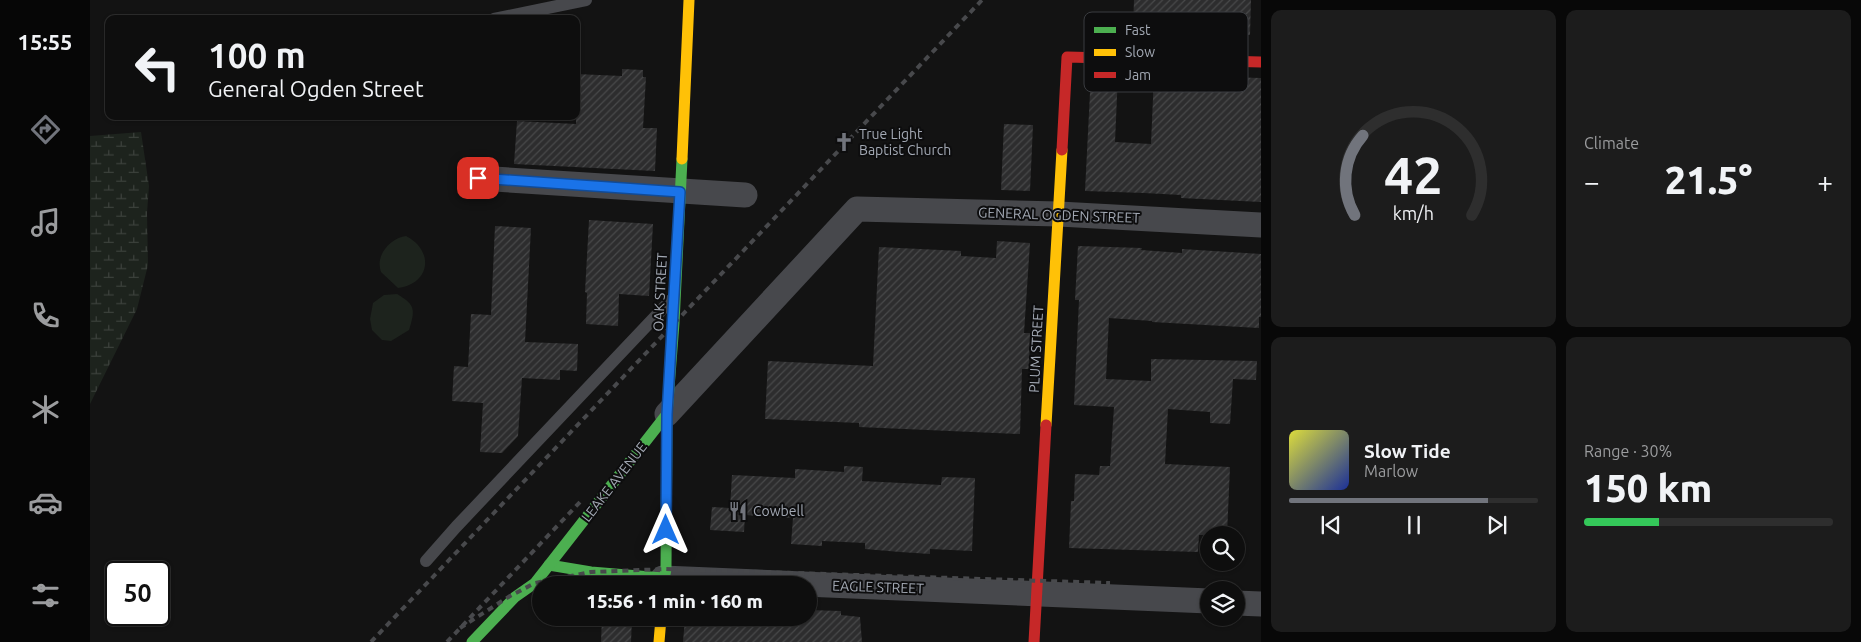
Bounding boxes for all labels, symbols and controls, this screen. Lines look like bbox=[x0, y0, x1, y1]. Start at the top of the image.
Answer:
legend bbox=[1084, 12, 1248, 92]
text: Fast bbox=[1125, 22, 1151, 38]
text: 15:55 bbox=[17, 29, 73, 54]
icon: left bbox=[125, 35, 190, 100]
text: 100 m bbox=[208, 35, 306, 75]
text: Slow bbox=[1125, 44, 1155, 60]
text: Jam bbox=[1125, 67, 1151, 83]
text: General Ogden Street bbox=[208, 76, 424, 101]
icon: directions bbox=[28, 112, 63, 147]
place label: True Light Baptist Church bbox=[859, 126, 951, 158]
church icon: True Light Baptist Church bbox=[833, 131, 855, 153]
text: Climate bbox=[1584, 134, 1639, 152]
text: 42 bbox=[1384, 146, 1443, 204]
pin bbox=[457, 157, 499, 199]
text: 21.5° bbox=[1665, 159, 1752, 201]
icon: arrive bbox=[464, 164, 492, 192]
text: − bbox=[1584, 166, 1600, 197]
text: + bbox=[1817, 166, 1833, 197]
text: km/h bbox=[1393, 203, 1434, 223]
street label: GENERAL OGDEN STREET bbox=[978, 204, 1140, 226]
icon: music bbox=[28, 205, 63, 240]
street label: OAK STREET bbox=[650, 252, 670, 332]
icon: phone bbox=[28, 298, 63, 333]
street label: PLUM STREET bbox=[1026, 305, 1046, 393]
icon: climate bbox=[28, 392, 63, 427]
street label: LEAKE AVENUE bbox=[578, 439, 650, 525]
text: Slow Tide bbox=[1364, 440, 1451, 462]
text: Range · 30% bbox=[1584, 442, 1672, 460]
text: Marlow bbox=[1364, 462, 1418, 480]
text: 150 km bbox=[1584, 467, 1712, 509]
icon: car bbox=[28, 485, 63, 520]
restaurant icon: Cowbell bbox=[727, 500, 749, 522]
position arrow bbox=[639, 503, 691, 555]
place label: Cowbell bbox=[753, 503, 804, 519]
icon: previous bbox=[1317, 511, 1345, 539]
icon: pause bbox=[1400, 511, 1428, 539]
icon: next bbox=[1483, 511, 1511, 539]
map controls bbox=[1200, 526, 1245, 626]
button: search bbox=[1200, 526, 1245, 571]
speed limit sign: 50 bbox=[105, 561, 170, 626]
street label: EAGLE STREET bbox=[832, 577, 924, 597]
icon: filters bbox=[28, 578, 63, 613]
button: layers bbox=[1200, 581, 1245, 626]
text: 15:56 · 1 min · 160 m bbox=[586, 590, 763, 612]

